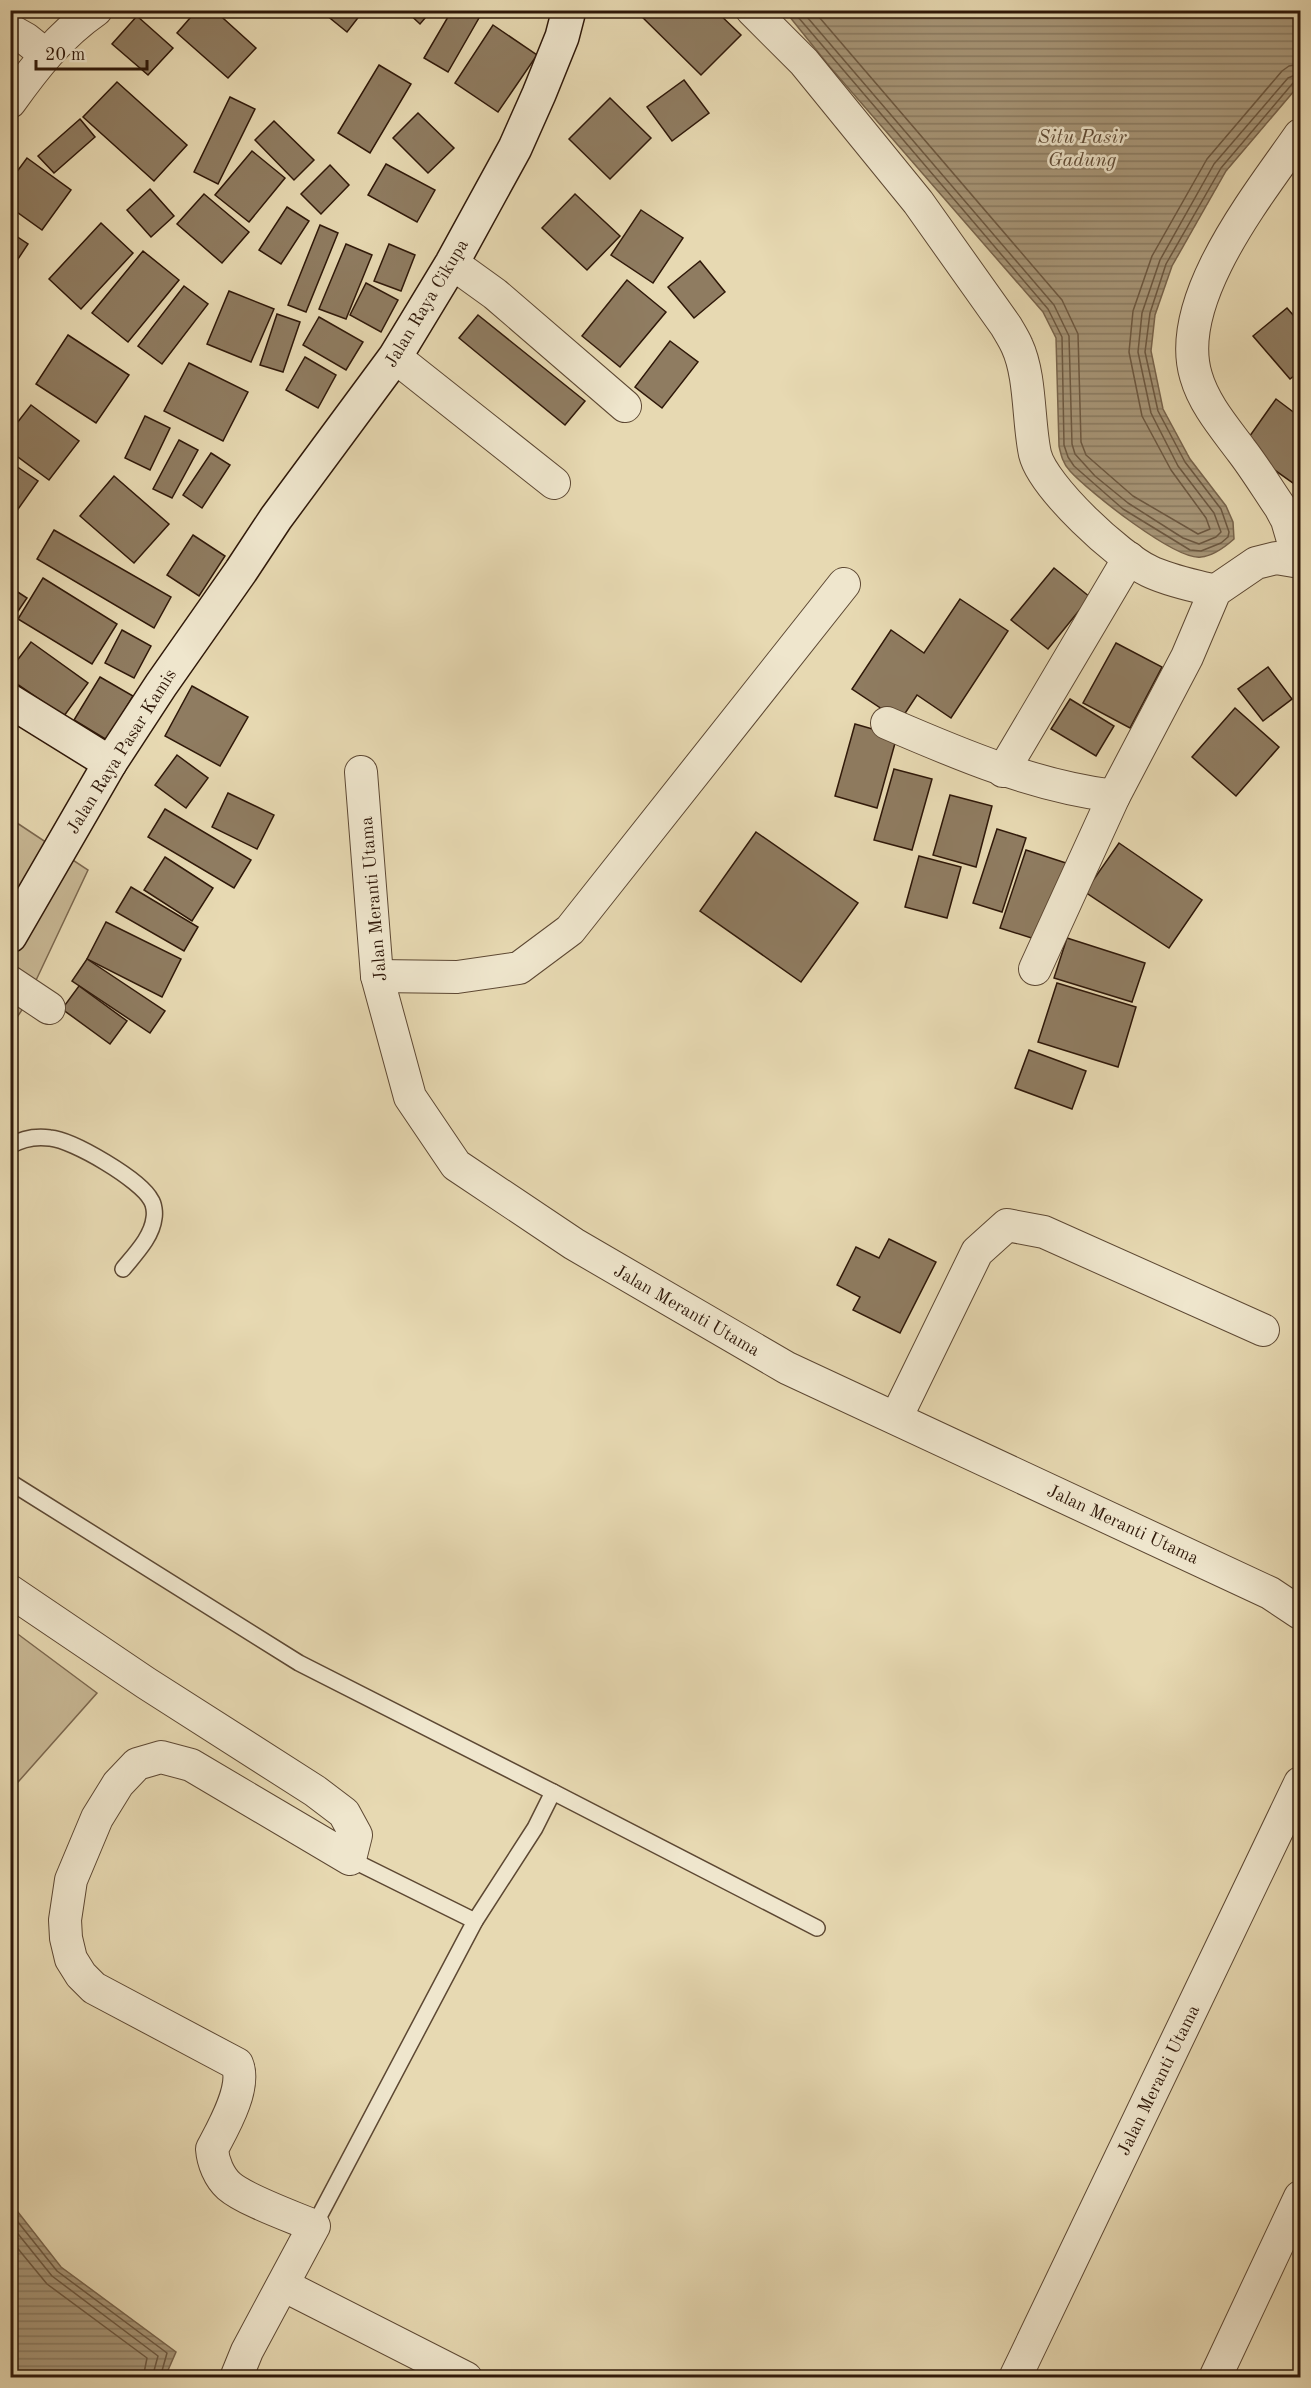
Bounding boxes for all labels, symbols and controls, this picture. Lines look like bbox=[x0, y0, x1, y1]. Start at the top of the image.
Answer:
scale bar bbox=[36, 33, 147, 71]
text: 20 m bbox=[45, 46, 85, 64]
water label: Situ Pasir Gadung bbox=[1037, 128, 1127, 171]
street label: Jalan Raya Cikupa bbox=[382, 236, 472, 371]
street label: Jalan Raya Pasar Kamis bbox=[64, 666, 180, 837]
street label: Jalan Meranti Utama bbox=[358, 816, 390, 982]
street label: Jalan Meranti Utama bbox=[611, 1262, 763, 1360]
street label: Jalan Meranti Utama bbox=[1044, 1482, 1201, 1568]
street label: Jalan Meranti Utama bbox=[1115, 2002, 1203, 2159]

